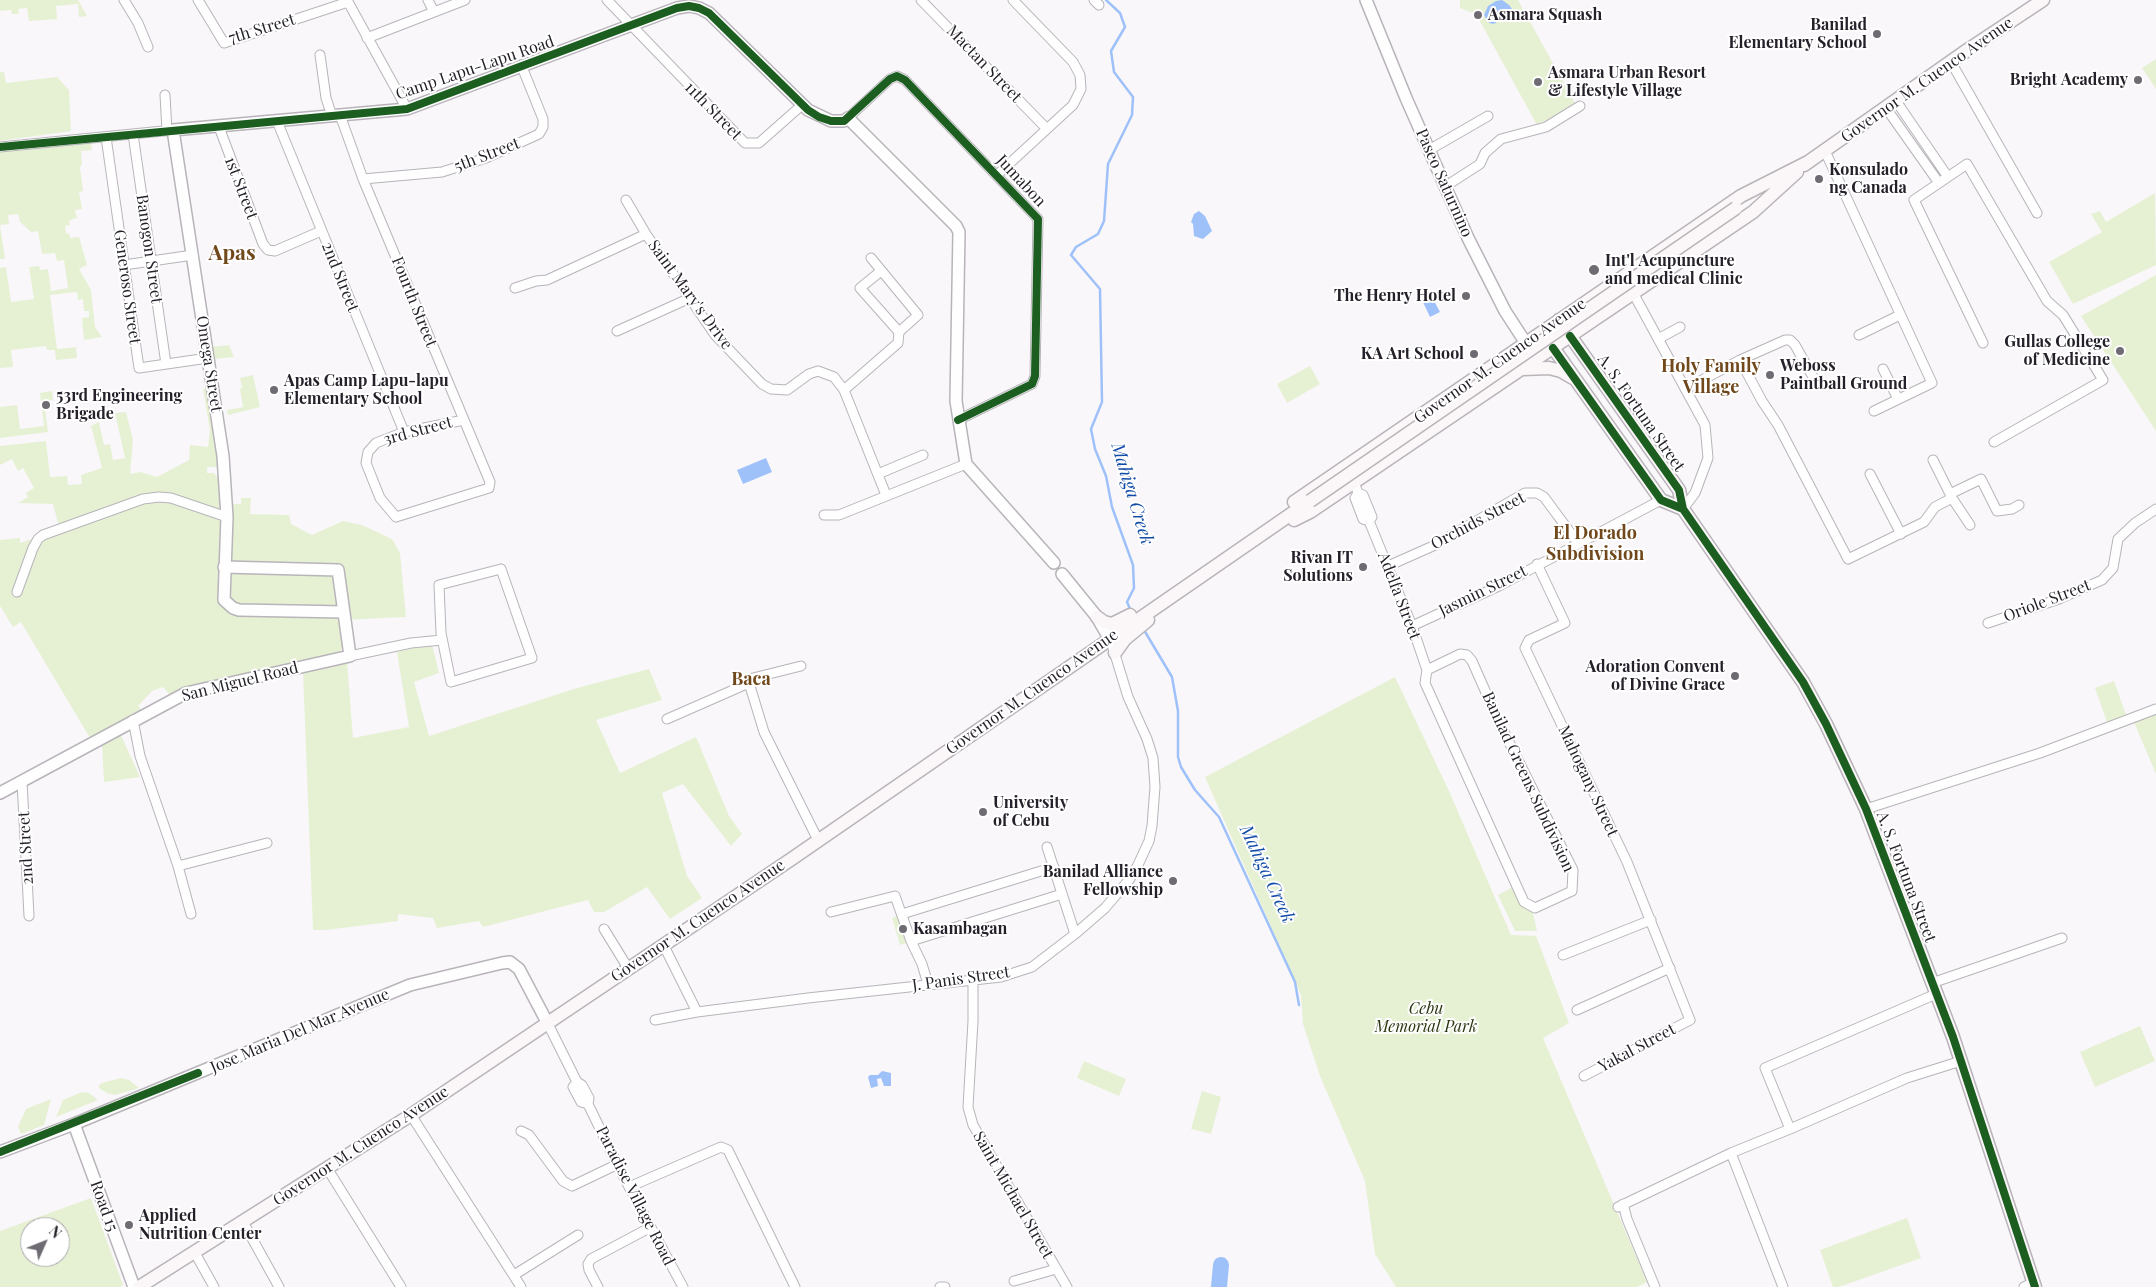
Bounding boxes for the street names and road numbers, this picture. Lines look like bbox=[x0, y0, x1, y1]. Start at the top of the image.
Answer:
street label: 7th Street bbox=[226, 10, 298, 48]
street label: Governor M. Cuenco Avenue bbox=[1837, 13, 2017, 147]
street label: Mactan Street bbox=[942, 21, 1026, 107]
street label: Camp Lapu-Lapu Road bbox=[393, 32, 557, 104]
street label: 11th Street bbox=[680, 78, 746, 144]
street label: Paseo Saturnino bbox=[1412, 126, 1476, 240]
street label: 5th Street bbox=[452, 134, 522, 176]
street label: Jumabon bbox=[992, 151, 1050, 211]
street label: 1st Street bbox=[220, 154, 262, 222]
street label: Banogon Street bbox=[132, 193, 166, 305]
street label: Generoso Street bbox=[109, 229, 145, 345]
street label: Saint Mary's Drive bbox=[644, 236, 736, 354]
street label: 2nd Street bbox=[317, 239, 363, 315]
street label: Fourth Street bbox=[387, 254, 441, 350]
street label: Governor M. Cuenco Avenue bbox=[1410, 294, 1590, 428]
street label: Omega Street bbox=[192, 314, 226, 414]
street label: A. S. Fortuna Street bbox=[1593, 351, 1689, 475]
street label: 3rd Street bbox=[382, 413, 454, 449]
street label: Orchids Street bbox=[1428, 488, 1528, 554]
street label: Adelfa Street bbox=[1374, 549, 1424, 643]
street label: Jasmin Street bbox=[1436, 561, 1530, 621]
street label: Oriole Street bbox=[2001, 576, 2093, 626]
street label: Governor M. Cuenco Avenue bbox=[942, 625, 1122, 759]
street label: San Miguel Road bbox=[180, 658, 300, 706]
street label: Banilad Greens Subdivision bbox=[1478, 689, 1578, 875]
street label: Mahogany Street bbox=[1554, 722, 1622, 840]
street label: A. S. Fortuna Street bbox=[1872, 809, 1940, 945]
street label: 2nd Street bbox=[14, 811, 38, 885]
street label: Governor M. Cuenco Avenue bbox=[607, 856, 789, 986]
street label: J. Panis Street bbox=[911, 963, 1011, 995]
street label: Jose Maria Del Mar Avenue bbox=[208, 985, 392, 1077]
street label: Yakal Street bbox=[1595, 1020, 1679, 1076]
street label: Governor M. Cuenco Avenue bbox=[270, 1082, 452, 1210]
street label: Paradise Village Road bbox=[592, 1123, 678, 1269]
street label: Saint Michael Street bbox=[969, 1128, 1057, 1262]
street label: Road 15 bbox=[86, 1178, 122, 1234]

